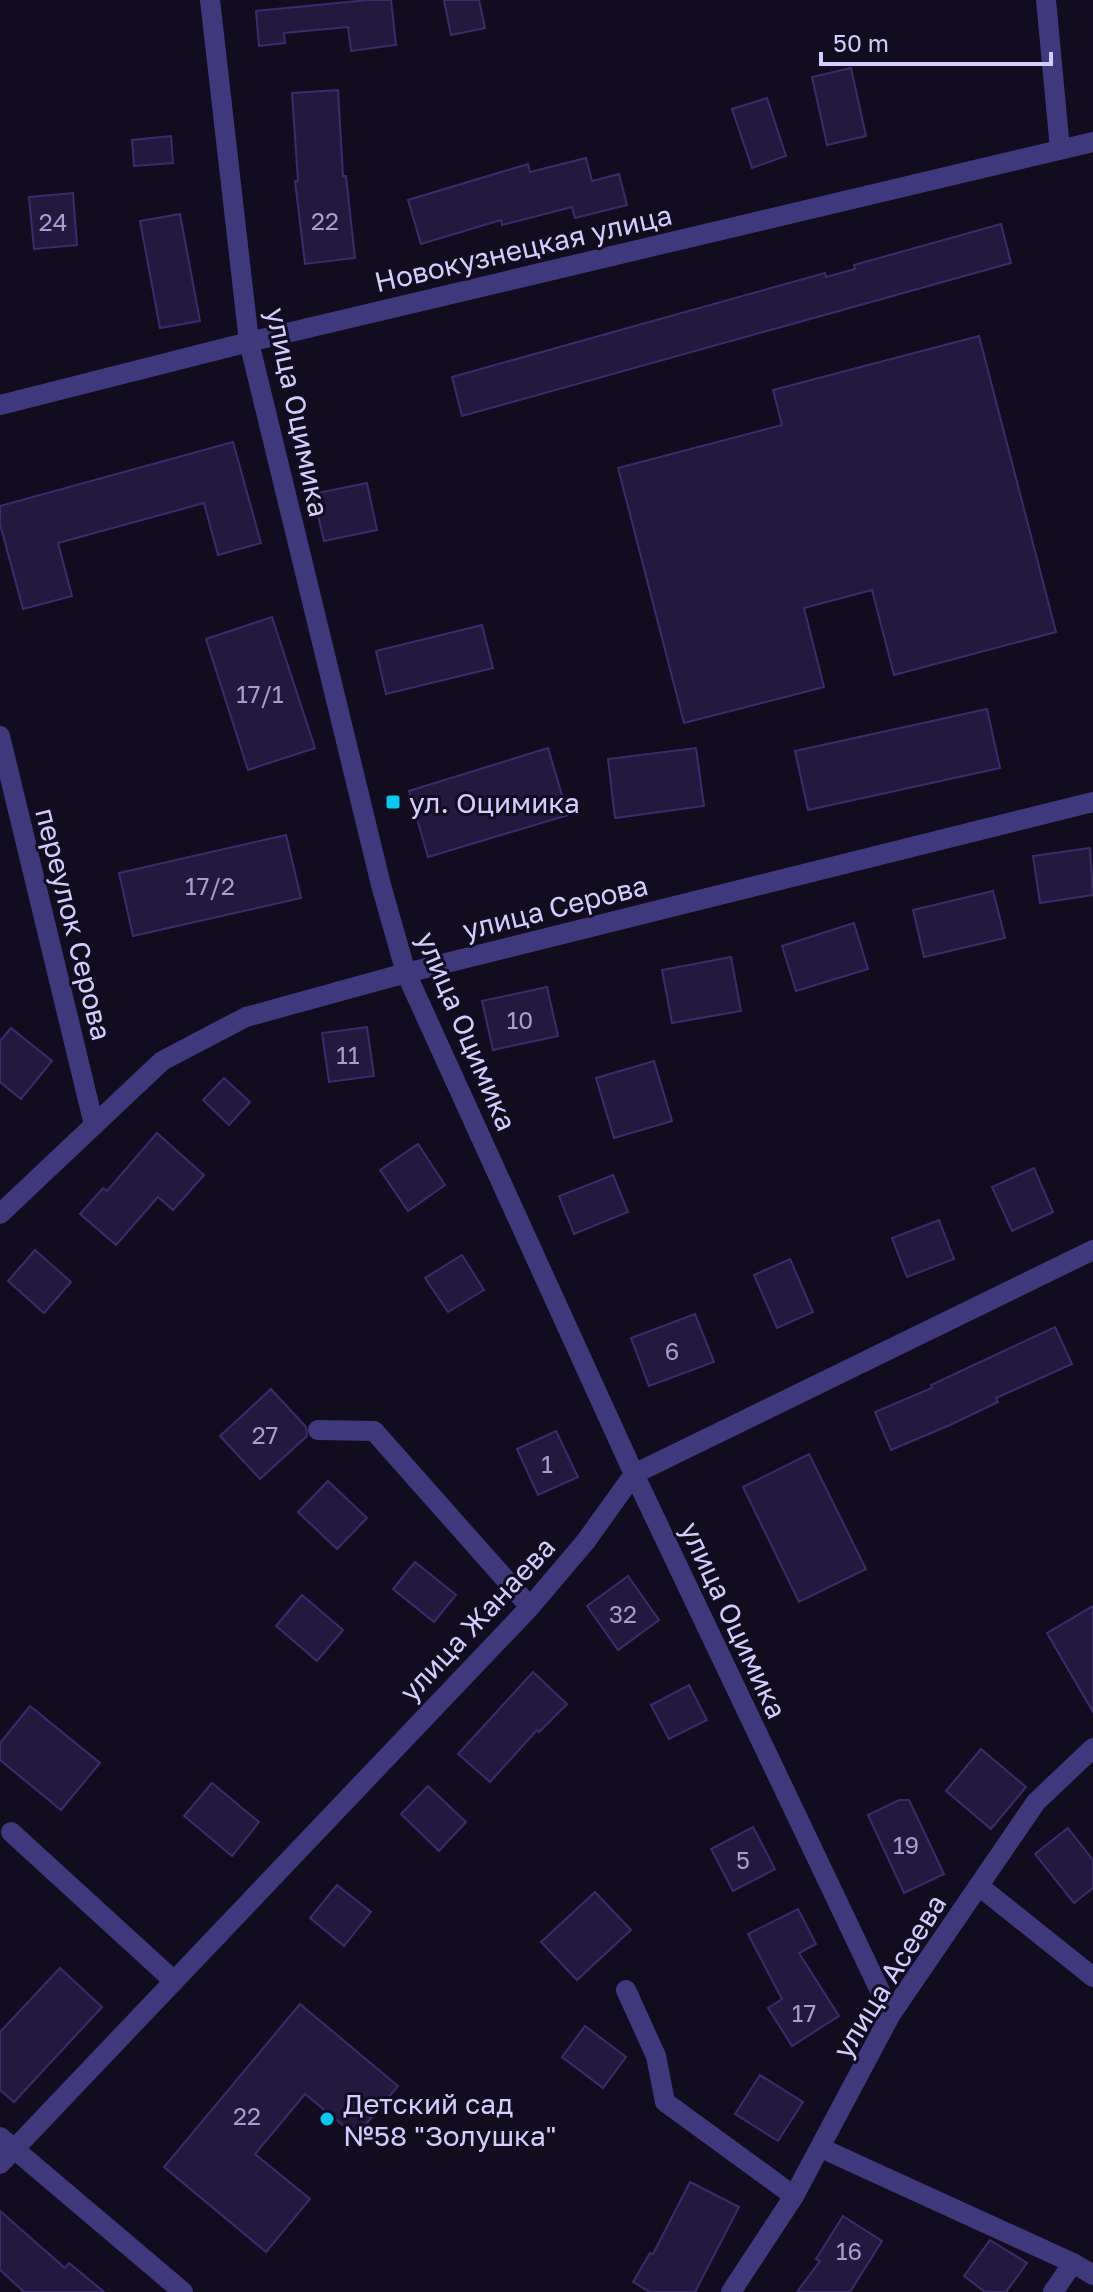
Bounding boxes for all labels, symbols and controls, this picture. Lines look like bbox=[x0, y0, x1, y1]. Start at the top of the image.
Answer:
scale bar bbox=[821, 16, 1051, 66]
text: 50 m bbox=[833, 28, 889, 57]
street label: Новокузнецкая улица bbox=[371, 198, 675, 298]
house number: 22 bbox=[311, 206, 339, 235]
house number: 24 bbox=[39, 207, 67, 236]
street label: улица Оцимика bbox=[260, 304, 336, 520]
house number: 17/1 bbox=[236, 679, 284, 708]
place label: ул. Оцимика bbox=[409, 786, 580, 819]
marker: ул. Оцимика bbox=[384, 793, 402, 811]
street label: переулок Серова bbox=[29, 804, 119, 1044]
street label: улица Серова bbox=[459, 868, 651, 946]
house number: 17/2 bbox=[185, 871, 235, 900]
street label: улица Оцимика bbox=[410, 926, 524, 1136]
house number: 10 bbox=[507, 1005, 533, 1034]
house number: 11 bbox=[336, 1040, 360, 1069]
house number: 6 bbox=[665, 1336, 679, 1365]
house number: 27 bbox=[252, 1420, 278, 1449]
house number: 1 bbox=[541, 1449, 553, 1478]
street label: улица Оцимика bbox=[674, 1516, 794, 1724]
street label: улица Жанаева bbox=[393, 1530, 561, 1708]
house number: 32 bbox=[609, 1599, 637, 1628]
house number: 19 bbox=[893, 1830, 919, 1859]
house number: 5 bbox=[736, 1845, 750, 1874]
street label: улица Асеева bbox=[825, 1888, 953, 2064]
house number: 17 bbox=[792, 1998, 816, 2027]
place label: Детский сад №58 "Золушка" bbox=[343, 2087, 556, 2152]
house number: 22 bbox=[233, 2101, 261, 2130]
marker: Детский сад №58 "Золушка" bbox=[318, 2110, 336, 2128]
house number: 16 bbox=[836, 2236, 862, 2265]

